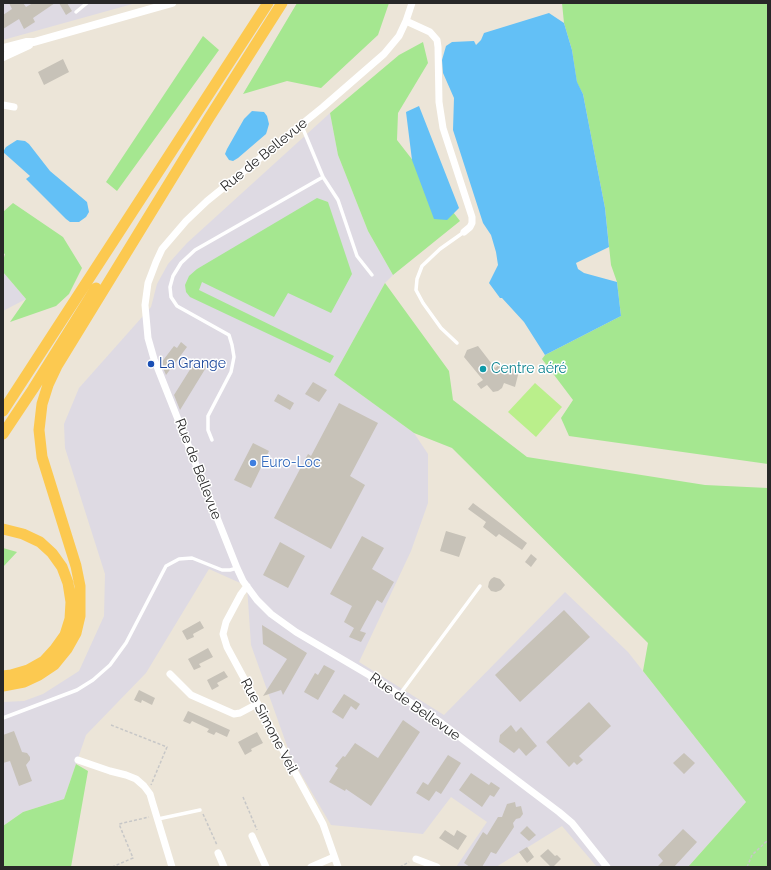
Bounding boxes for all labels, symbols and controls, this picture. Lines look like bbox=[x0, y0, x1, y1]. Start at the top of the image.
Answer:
street label: Rue de Bellevue bbox=[217, 115, 311, 195]
place label: La Grange bbox=[159, 356, 226, 372]
marker: La Grange bbox=[146, 359, 156, 369]
place label: Centre aéré bbox=[491, 361, 567, 377]
marker: Centre aéré bbox=[478, 364, 488, 374]
street label: Rue de Bellevue bbox=[171, 416, 225, 522]
place label: Euro-Loc bbox=[261, 455, 321, 471]
marker: Euro-Loc bbox=[248, 458, 258, 468]
street label: Rue de Bellevue bbox=[366, 669, 464, 745]
street label: Rue Simone Veil bbox=[237, 675, 301, 777]

